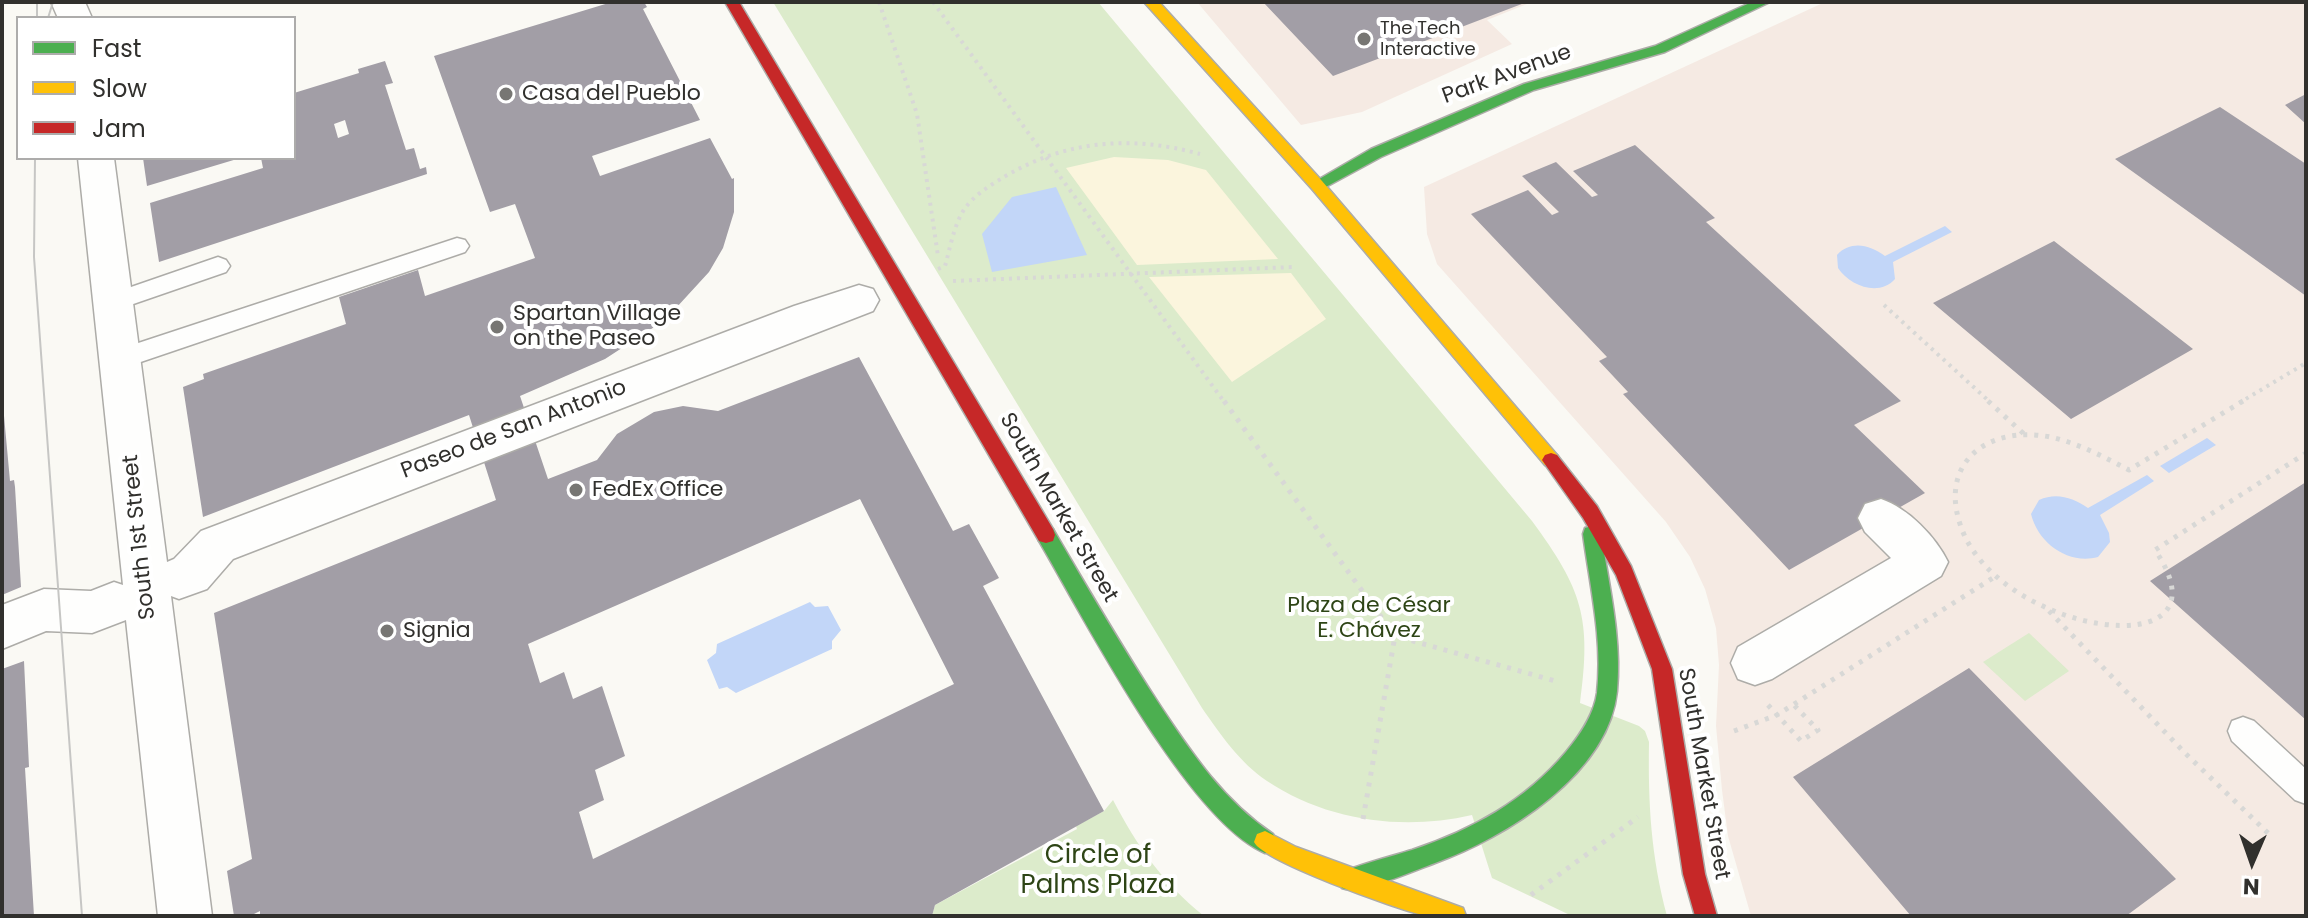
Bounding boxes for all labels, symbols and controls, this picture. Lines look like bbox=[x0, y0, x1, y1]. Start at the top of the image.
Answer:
legend bbox=[16, 16, 296, 160]
place label: The Tech Interactive bbox=[1380, 18, 1476, 60]
marker: The Tech Interactive bbox=[1355, 30, 1373, 48]
text: Fast bbox=[92, 32, 142, 65]
street label: Park Avenue bbox=[1439, 39, 1575, 111]
text: Slow bbox=[92, 72, 147, 105]
place label: Casa del Pueblo bbox=[522, 81, 701, 107]
marker: Casa del Pueblo bbox=[497, 85, 515, 103]
text: Jam bbox=[92, 112, 146, 145]
place label: Spartan Village on the Paseo bbox=[513, 301, 681, 352]
marker: Spartan Village on the Paseo bbox=[488, 318, 506, 336]
street label: Paseo de San Antonio bbox=[398, 375, 630, 485]
street label: South Market Street bbox=[993, 409, 1123, 607]
street label: South 1st Street bbox=[118, 453, 162, 621]
place label: FedEx Office bbox=[592, 477, 723, 503]
marker: FedEx Office bbox=[567, 481, 585, 499]
park label: Plaza de César E. Chávez bbox=[1287, 593, 1451, 644]
place label: Signia bbox=[403, 618, 471, 644]
marker: Signia bbox=[378, 622, 396, 640]
street label: South Market Street bbox=[1671, 666, 1735, 882]
north arrow bbox=[2212, 822, 2292, 902]
park label: Circle of Palms Plaza bbox=[1021, 840, 1175, 902]
text: N bbox=[2242, 871, 2260, 902]

